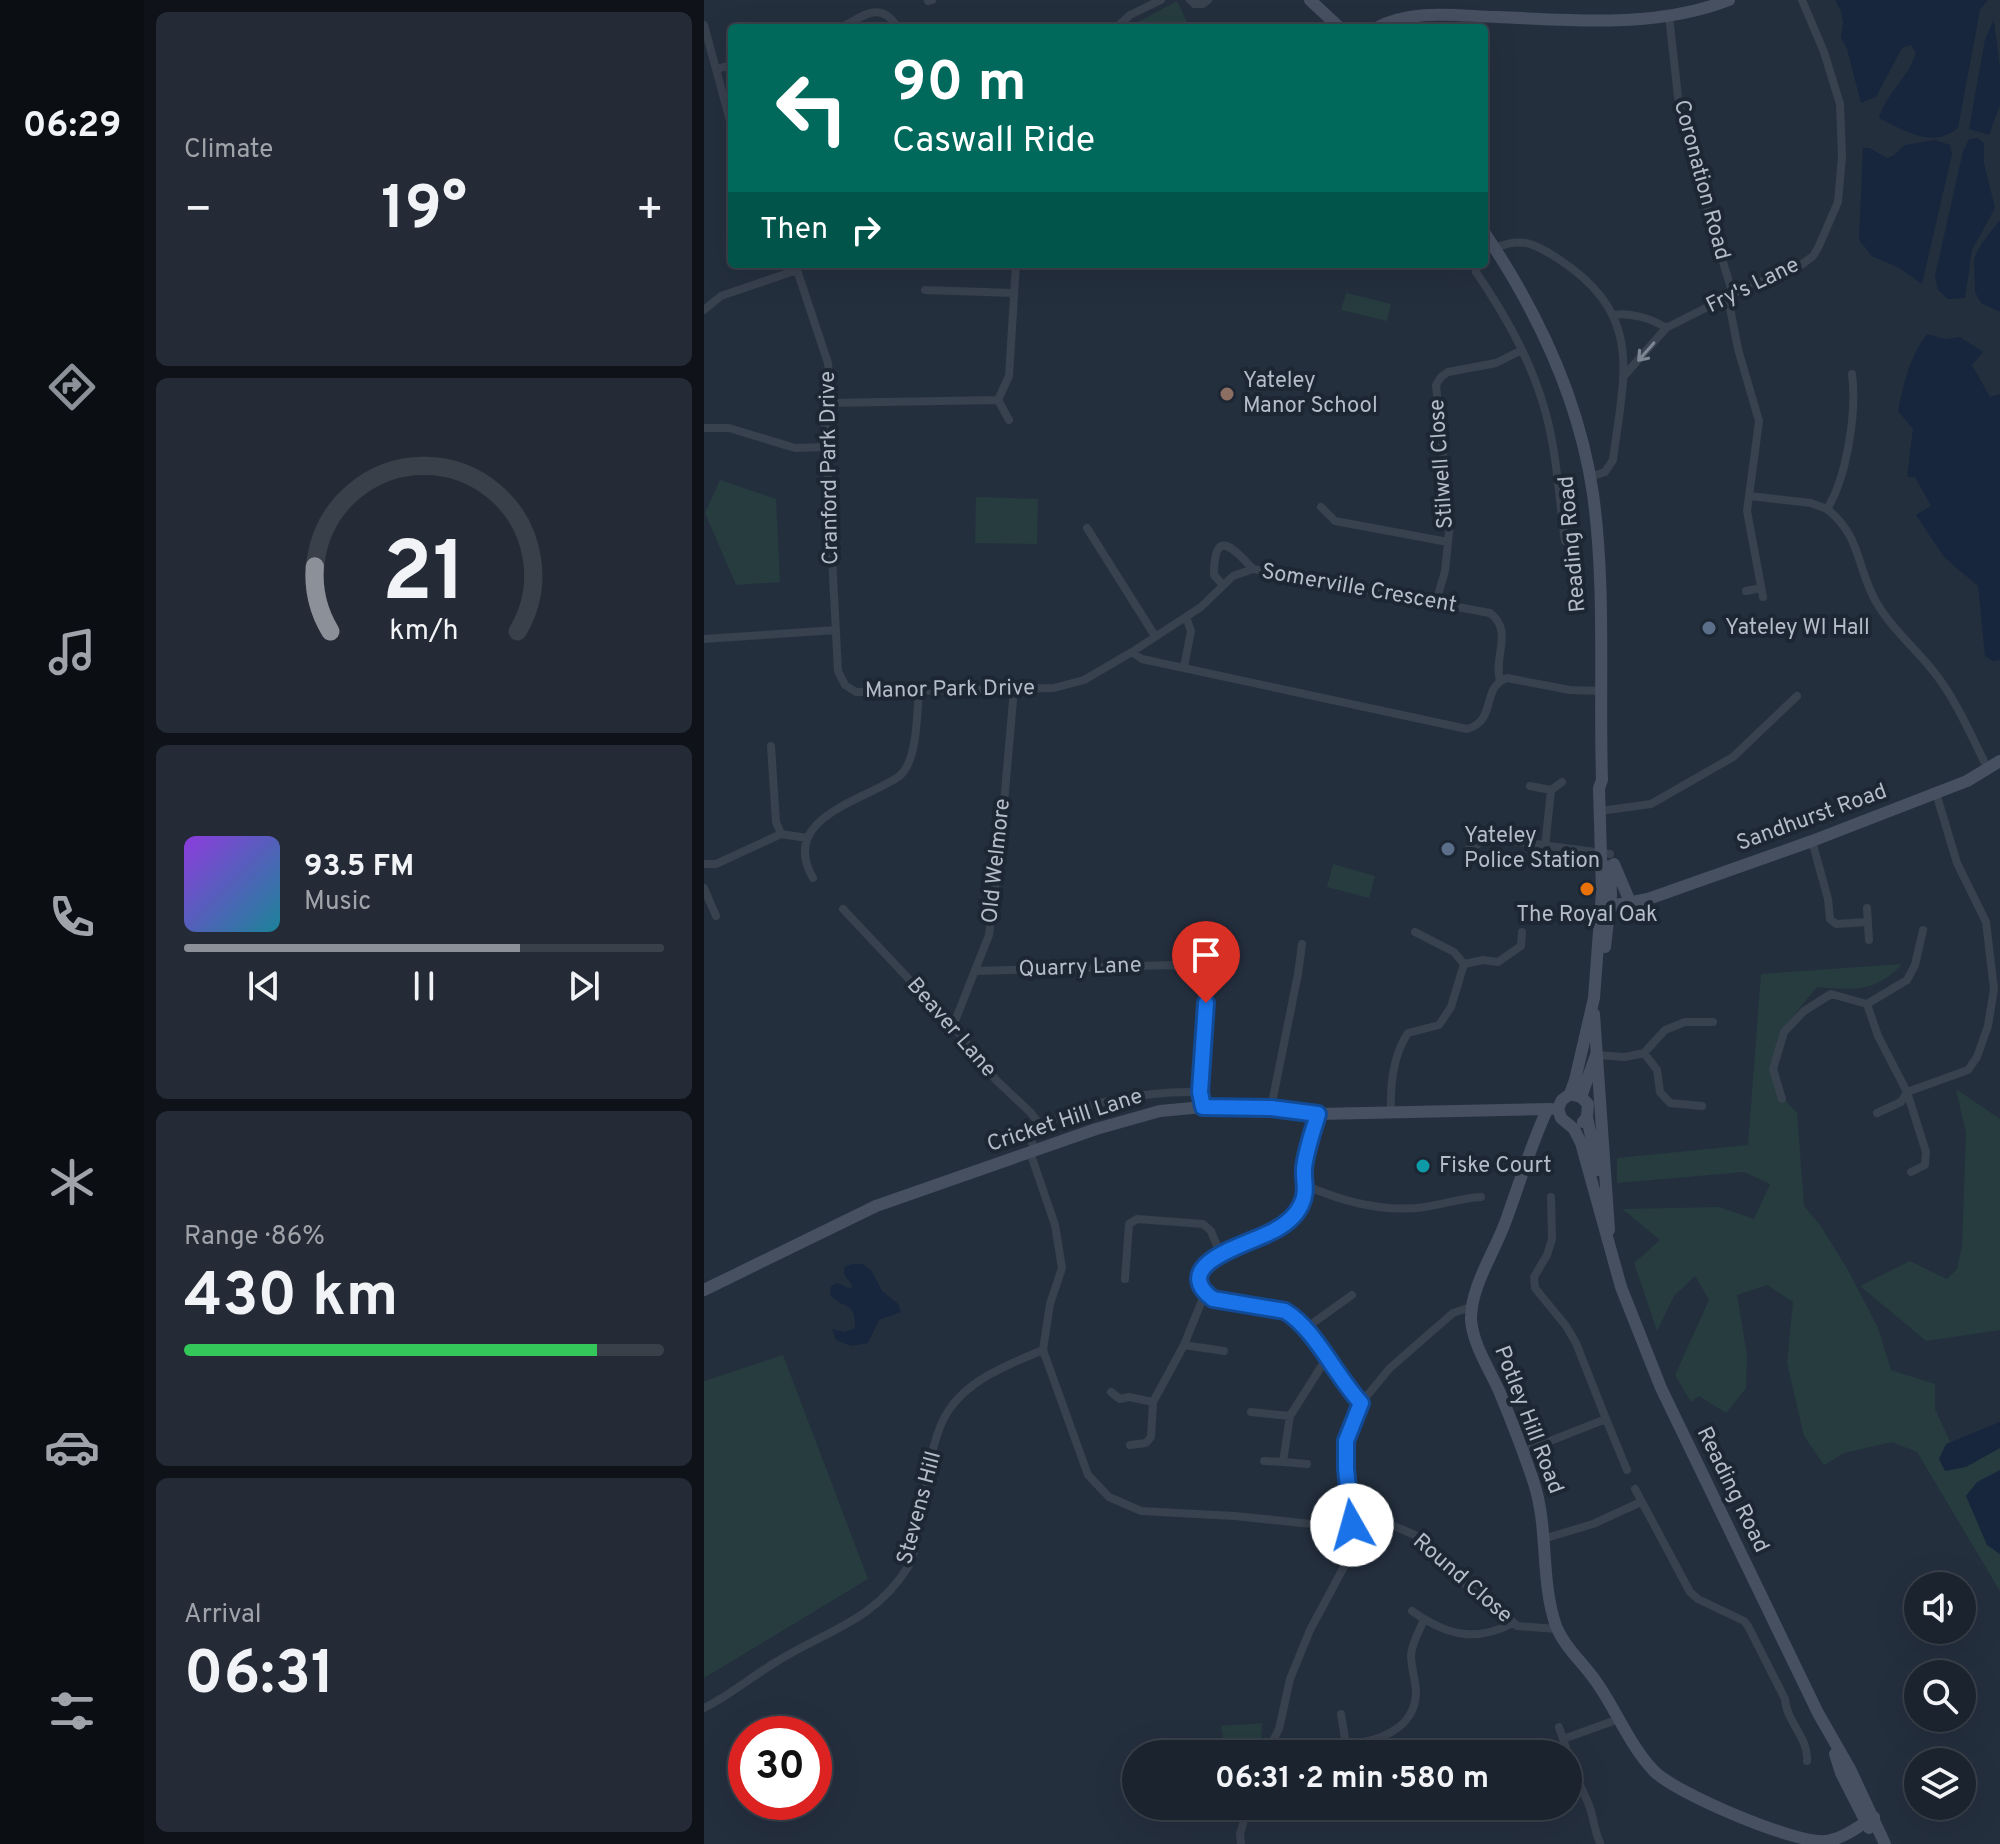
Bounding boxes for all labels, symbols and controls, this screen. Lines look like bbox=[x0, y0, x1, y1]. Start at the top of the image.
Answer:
text: 90 m bbox=[892, 50, 1027, 120]
icon: left bbox=[760, 56, 864, 160]
street label: Coronation Road bbox=[1667, 97, 1735, 263]
text: 06:29 bbox=[23, 104, 121, 150]
text: Caswall Ride bbox=[892, 119, 1095, 165]
text: Climate bbox=[184, 134, 273, 167]
text: 19° bbox=[381, 174, 467, 250]
text: − bbox=[184, 184, 212, 240]
text: + bbox=[636, 184, 664, 240]
icon: right bbox=[844, 208, 888, 252]
text: Then bbox=[760, 212, 828, 249]
street label: Fry's Lane bbox=[1702, 252, 1804, 320]
one-way arrow bbox=[1637, 342, 1655, 362]
icon: directions bbox=[44, 359, 100, 415]
place label: Yateley Manor School bbox=[1243, 368, 1378, 420]
street label: Cranford Park Drive bbox=[815, 371, 845, 565]
marker: Yateley Manor School bbox=[1218, 385, 1236, 403]
street label: Stilwell Close bbox=[1424, 398, 1460, 530]
street label: Reading Road bbox=[1554, 475, 1592, 613]
text: 21 bbox=[382, 524, 466, 629]
street label: Somerville Crescent bbox=[1259, 559, 1459, 619]
text: km/h bbox=[389, 614, 459, 650]
place label: Yateley WI Hall bbox=[1725, 615, 1870, 642]
marker: Yateley WI Hall bbox=[1700, 619, 1718, 637]
icon: music bbox=[44, 624, 100, 680]
street label: Manor Park Drive bbox=[865, 675, 1035, 705]
street label: Sandhurst Road bbox=[1733, 778, 1891, 858]
street label: Old Welmore bbox=[977, 797, 1017, 925]
place label: Yateley Police Station bbox=[1464, 823, 1600, 875]
marker: Yateley Police Station bbox=[1439, 840, 1457, 858]
text: 93.5 FM bbox=[304, 849, 414, 886]
marker: The Royal Oak bbox=[1578, 880, 1596, 898]
text: Music bbox=[304, 886, 371, 919]
icon: phone bbox=[44, 889, 100, 945]
place label: The Royal Oak bbox=[1516, 902, 1658, 929]
pin bbox=[1172, 921, 1240, 1003]
icon: arrive bbox=[1184, 933, 1228, 977]
street label: Quarry Lane bbox=[1018, 952, 1142, 984]
icon: previous bbox=[242, 964, 286, 1008]
icon: pause bbox=[402, 964, 446, 1008]
icon: next bbox=[562, 964, 606, 1008]
street label: Beaver Lane bbox=[900, 973, 1002, 1083]
street label: Cricket Hill Lane bbox=[984, 1083, 1146, 1159]
place label: Fiske Court bbox=[1439, 1153, 1552, 1180]
icon: climate bbox=[44, 1154, 100, 1210]
marker: Fiske Court bbox=[1414, 1157, 1432, 1175]
text: Range · 86% bbox=[184, 1221, 325, 1254]
text: 430 km bbox=[184, 1261, 398, 1337]
street label: Potley Hill Road bbox=[1487, 1342, 1569, 1498]
icon: car bbox=[44, 1419, 100, 1475]
street label: Reading Road bbox=[1690, 1423, 1774, 1557]
street label: Stevens Hill bbox=[892, 1448, 948, 1568]
position arrow bbox=[1310, 1483, 1394, 1567]
street label: Round Close bbox=[1407, 1528, 1517, 1630]
map controls bbox=[1904, 1572, 1976, 1820]
button: sound bbox=[1904, 1572, 1976, 1644]
text: Arrival bbox=[184, 1599, 262, 1632]
text: 06:31 bbox=[184, 1639, 335, 1715]
button: search bbox=[1904, 1660, 1976, 1732]
icon: filters bbox=[44, 1683, 100, 1739]
speed limit sign: 30 bbox=[728, 1716, 832, 1820]
button: layers bbox=[1904, 1748, 1976, 1820]
text: 06:31 · 2 min · 580 m bbox=[1215, 1761, 1489, 1798]

